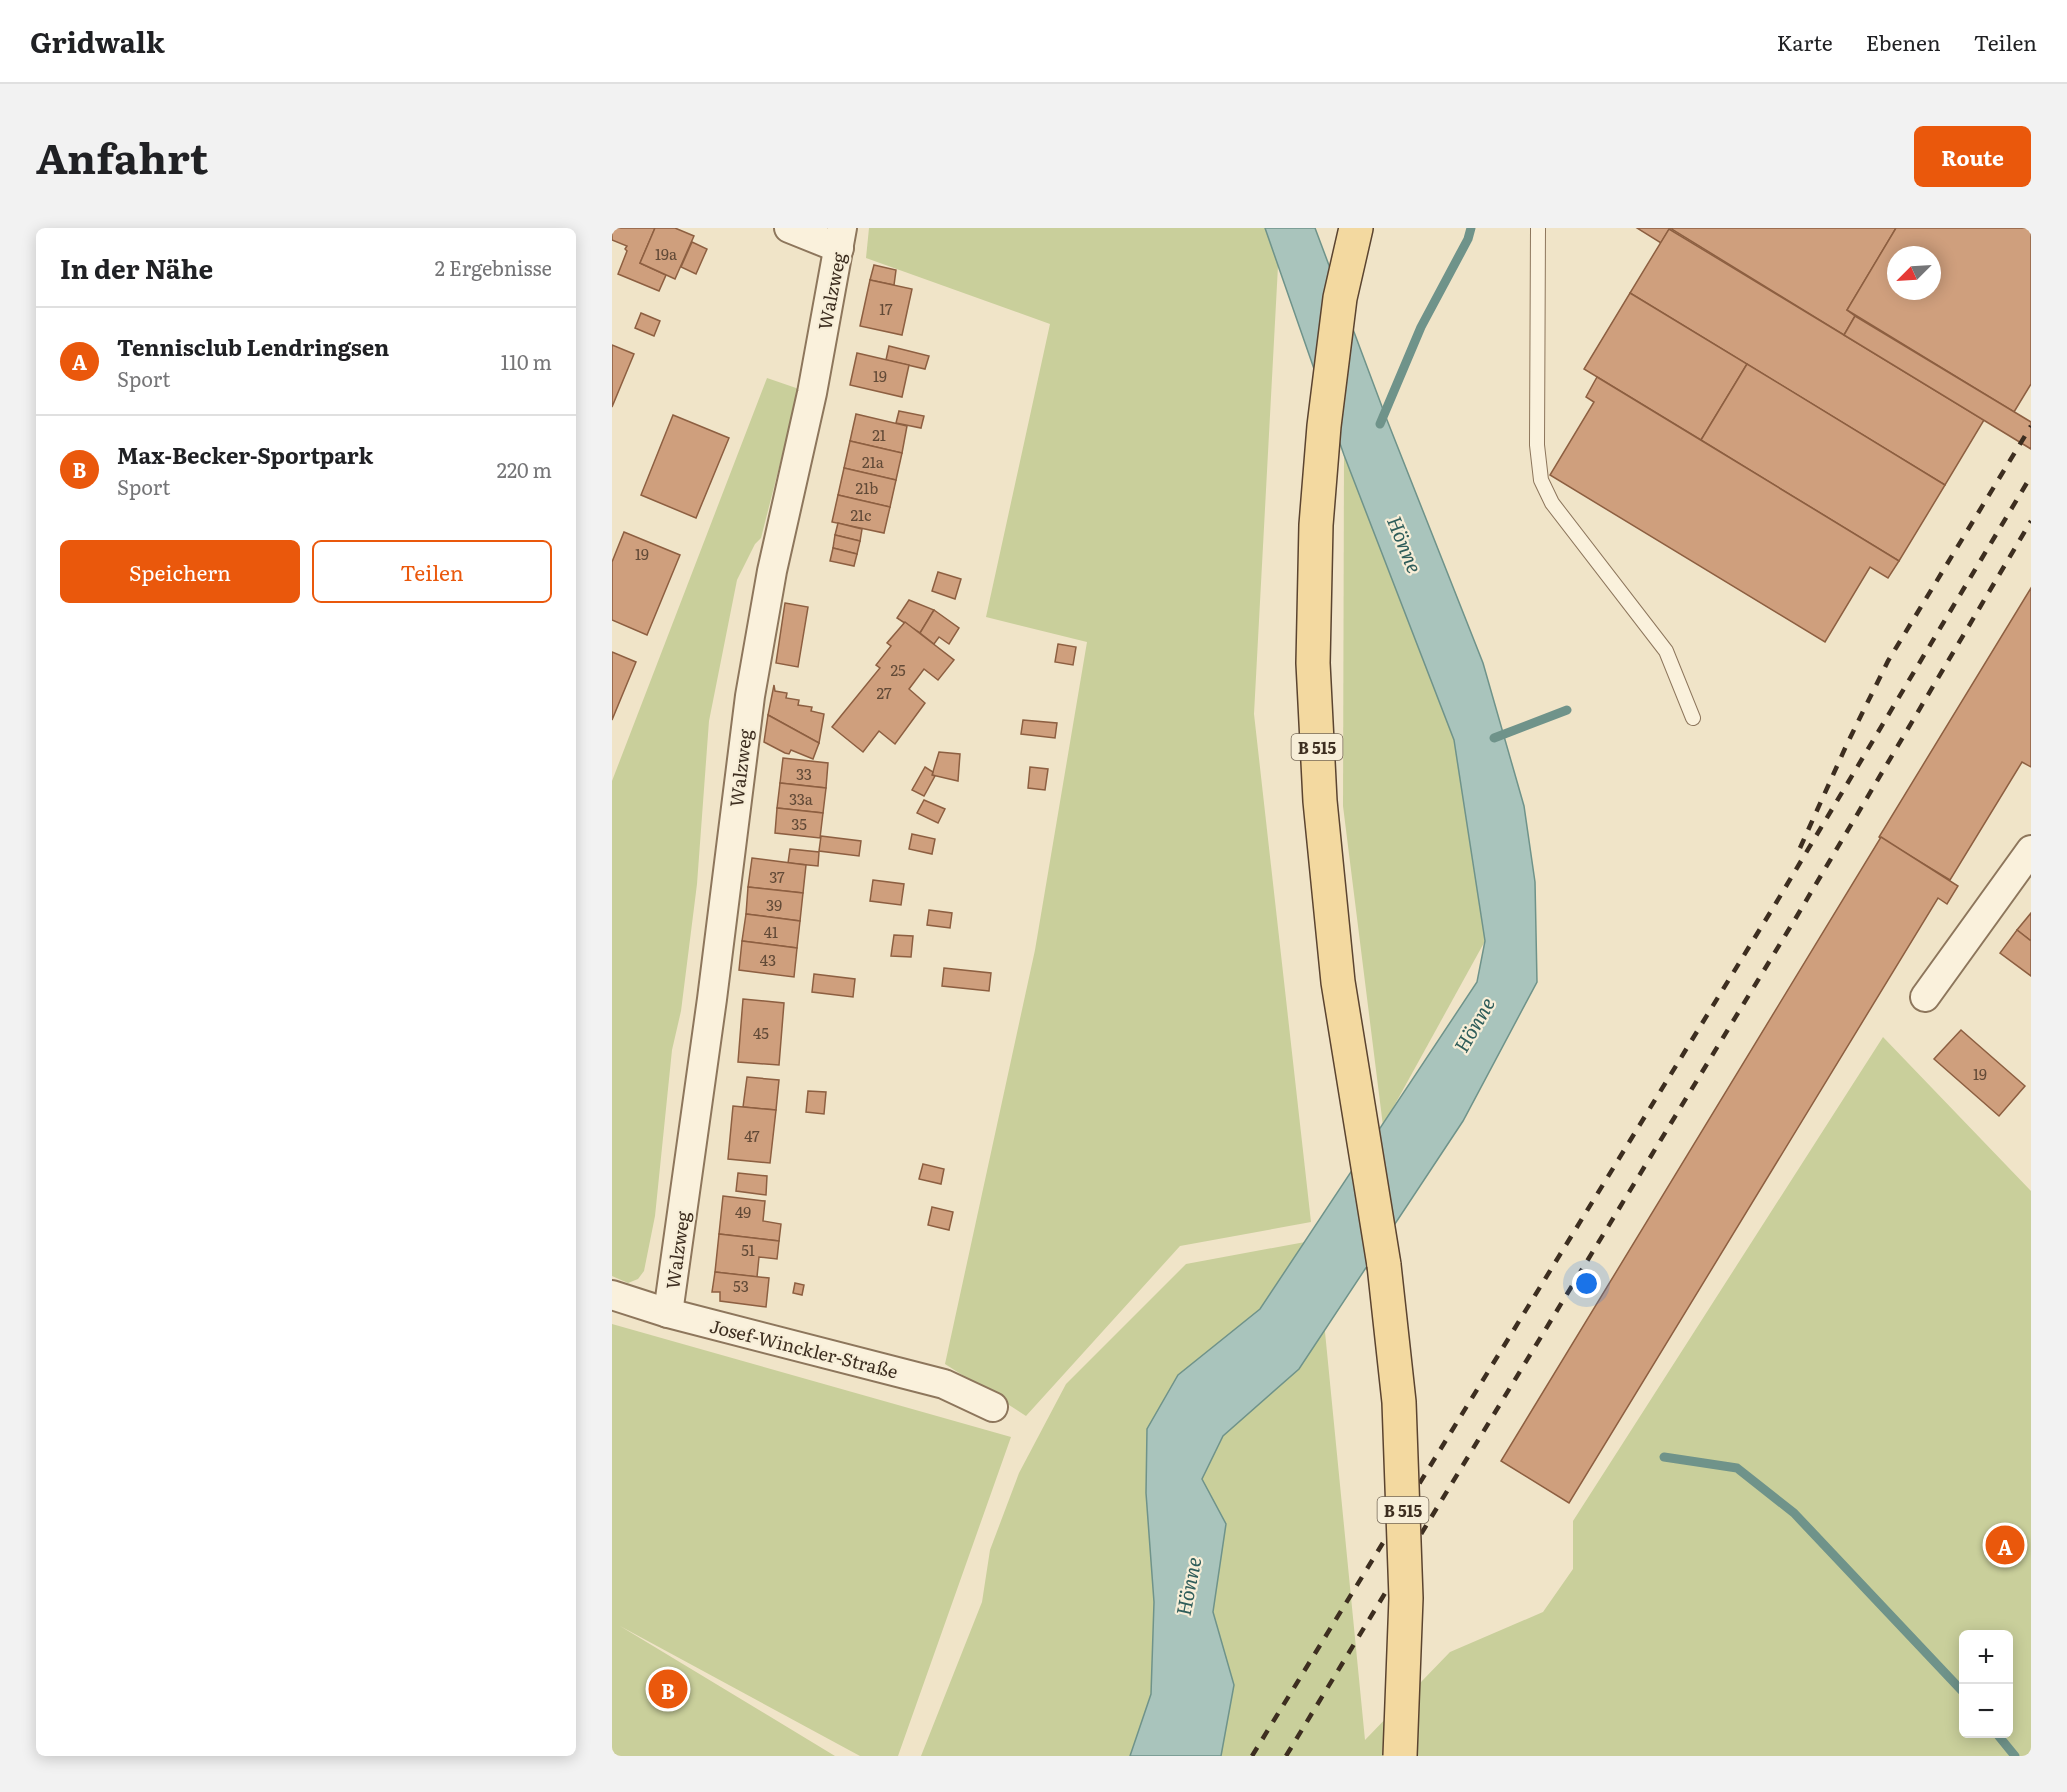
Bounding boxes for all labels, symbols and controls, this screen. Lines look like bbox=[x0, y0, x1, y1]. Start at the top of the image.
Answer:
text: Gridwalk bbox=[30, 20, 165, 62]
text: Karte bbox=[1777, 26, 1833, 57]
text: Ebenen bbox=[1866, 26, 1941, 57]
text: Teilen bbox=[1974, 26, 2037, 57]
text: Anfahrt bbox=[36, 125, 208, 187]
button: Route bbox=[1914, 126, 2031, 187]
house number: 19a bbox=[655, 242, 678, 265]
north arrow bbox=[1887, 246, 1941, 300]
text: In der Nähe bbox=[60, 248, 213, 287]
street label: Walzweg bbox=[810, 249, 852, 332]
text: 2 Ergebnisse bbox=[435, 252, 552, 282]
house number: 17 bbox=[879, 297, 893, 320]
text: Tennisclub Lendringsen bbox=[117, 330, 389, 363]
text: A bbox=[72, 346, 87, 376]
text: 110 m bbox=[501, 346, 552, 376]
text: Sport bbox=[117, 363, 170, 393]
house number: 19 bbox=[873, 364, 887, 387]
house number: 21 bbox=[872, 423, 886, 446]
text: Max-Becker-Sportpark bbox=[117, 438, 373, 471]
house number: 21a bbox=[862, 450, 885, 473]
text: B bbox=[73, 454, 86, 484]
text: 220 m bbox=[497, 454, 552, 484]
text: Sport bbox=[117, 471, 170, 501]
house number: 21b bbox=[856, 476, 878, 499]
house number: 21c bbox=[850, 503, 872, 526]
water label: Hönne bbox=[1381, 511, 1431, 577]
button: Speichern bbox=[60, 540, 300, 603]
button: Teilen bbox=[312, 540, 552, 603]
house number: 19 bbox=[635, 542, 649, 565]
house number: 25 bbox=[890, 658, 906, 681]
house number: 27 bbox=[876, 681, 892, 704]
street label: Walzweg bbox=[722, 726, 758, 809]
road number: B 515 bbox=[1292, 734, 1342, 760]
house number: 33 bbox=[796, 762, 812, 785]
house number: 33a bbox=[789, 787, 814, 810]
house number: 35 bbox=[791, 812, 807, 835]
house number: 37 bbox=[769, 865, 785, 888]
house number: 39 bbox=[766, 893, 782, 916]
house number: 41 bbox=[764, 920, 778, 943]
house number: 43 bbox=[760, 948, 776, 971]
water label: Hönne bbox=[1445, 991, 1501, 1057]
house number: 45 bbox=[753, 1021, 769, 1044]
house number: 19 bbox=[1973, 1062, 1987, 1085]
house number: 47 bbox=[744, 1124, 760, 1147]
house number: 49 bbox=[735, 1200, 751, 1223]
street label: Walzweg bbox=[658, 1208, 696, 1291]
house number: 51 bbox=[741, 1238, 755, 1261]
your location bbox=[1572, 1269, 1601, 1298]
house number: 53 bbox=[733, 1274, 749, 1297]
street label: Josef-Winckler-Straße bbox=[707, 1312, 901, 1384]
road number: B 515 bbox=[1378, 1497, 1428, 1523]
pin: A bbox=[1986, 1522, 2024, 1568]
water label: Hönne bbox=[1167, 1554, 1207, 1618]
map controls bbox=[1959, 1630, 2013, 1738]
button: + bbox=[1959, 1630, 2013, 1684]
pin: B bbox=[648, 1666, 688, 1712]
button: − bbox=[1959, 1684, 2013, 1738]

